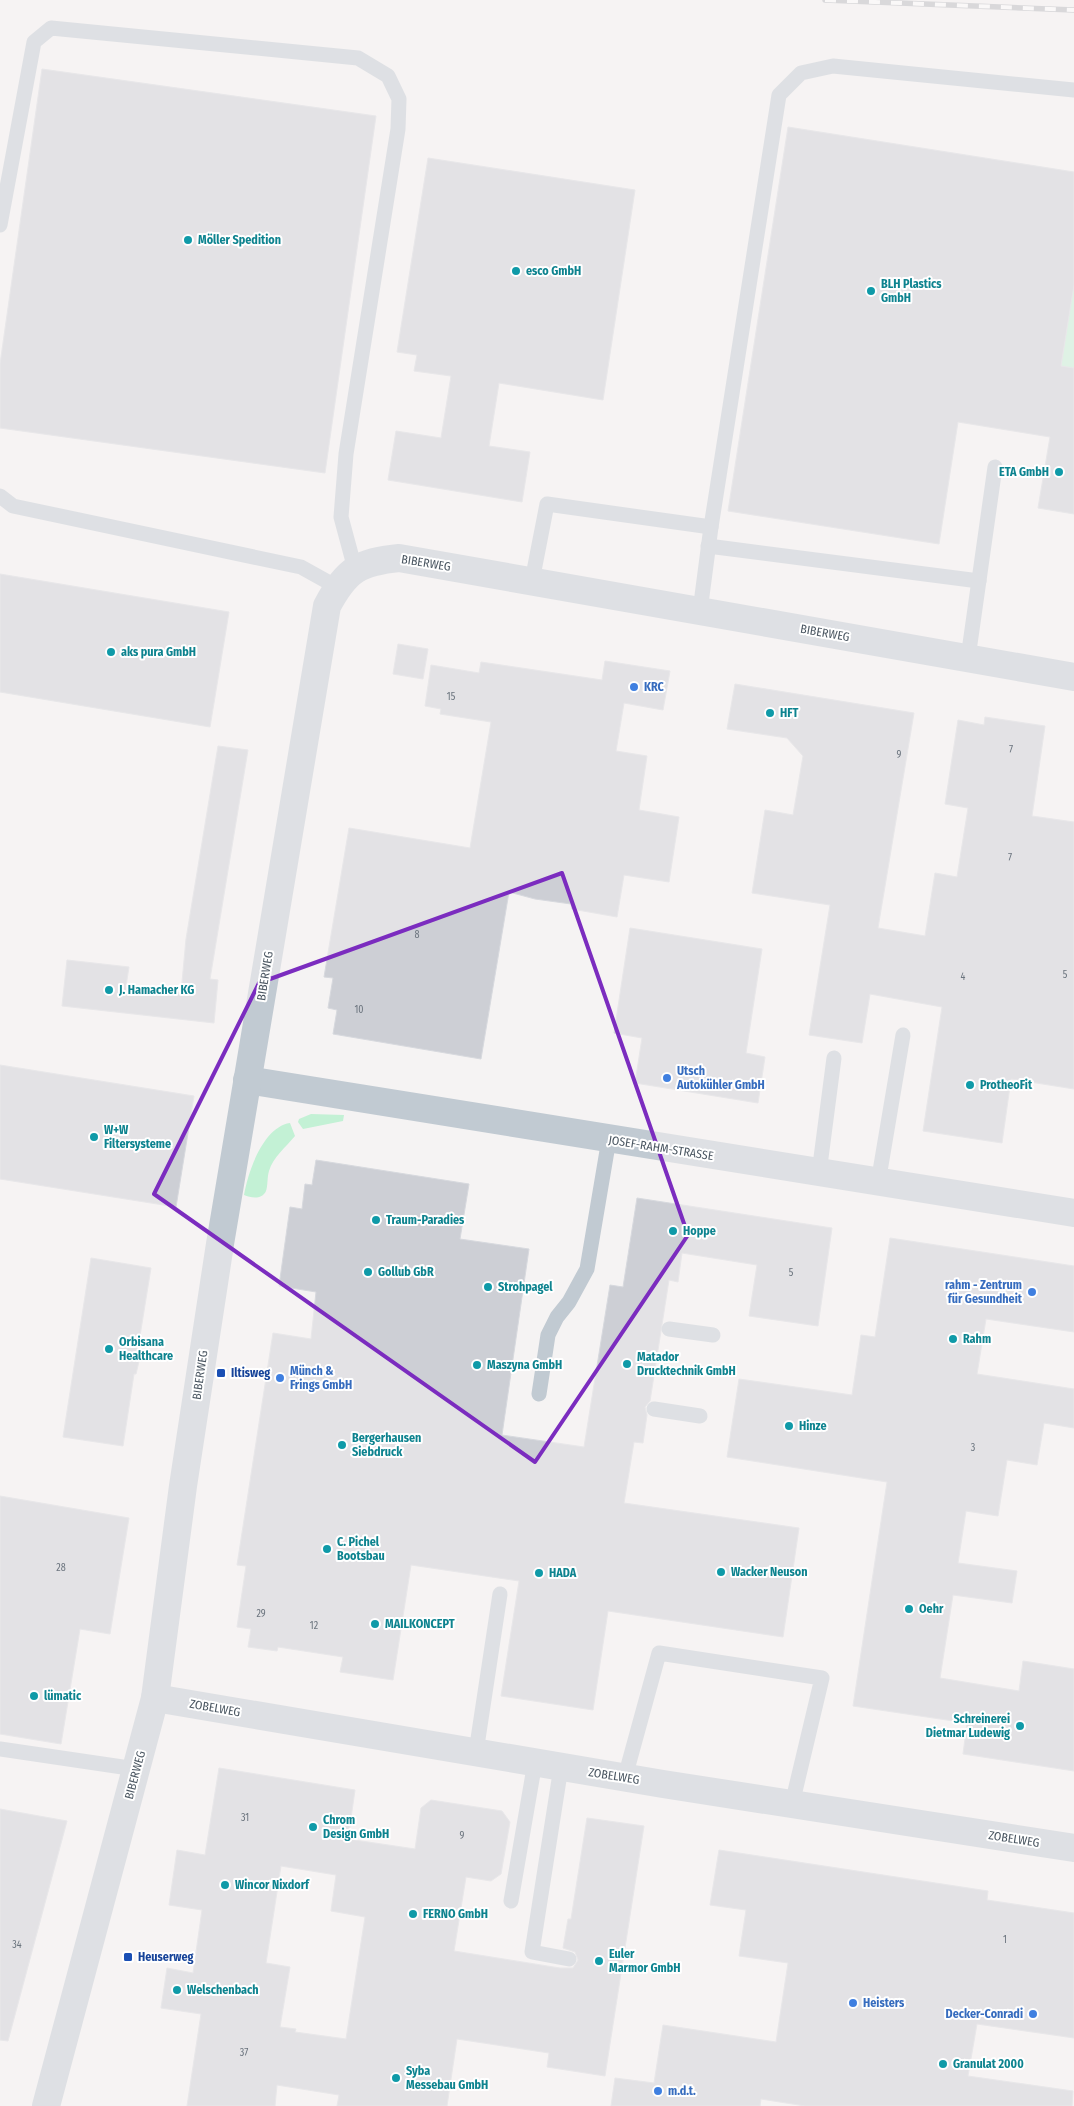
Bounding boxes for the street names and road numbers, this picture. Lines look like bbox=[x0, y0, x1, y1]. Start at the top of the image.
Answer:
street label: BIBERWEG bbox=[400, 552, 452, 574]
street label: BIBERWEG bbox=[799, 622, 851, 644]
street label: BIBERWEG bbox=[254, 950, 276, 1002]
street label: JOSEF-RAHM-STRASSE bbox=[608, 1133, 715, 1163]
street label: BIBERWEG bbox=[190, 1349, 210, 1401]
street label: ZOBELWEG bbox=[189, 1697, 242, 1719]
street label: BIBERWEG bbox=[122, 1749, 148, 1801]
street label: ZOBELWEG bbox=[588, 1765, 641, 1787]
street label: ZOBELWEG bbox=[988, 1828, 1041, 1850]

